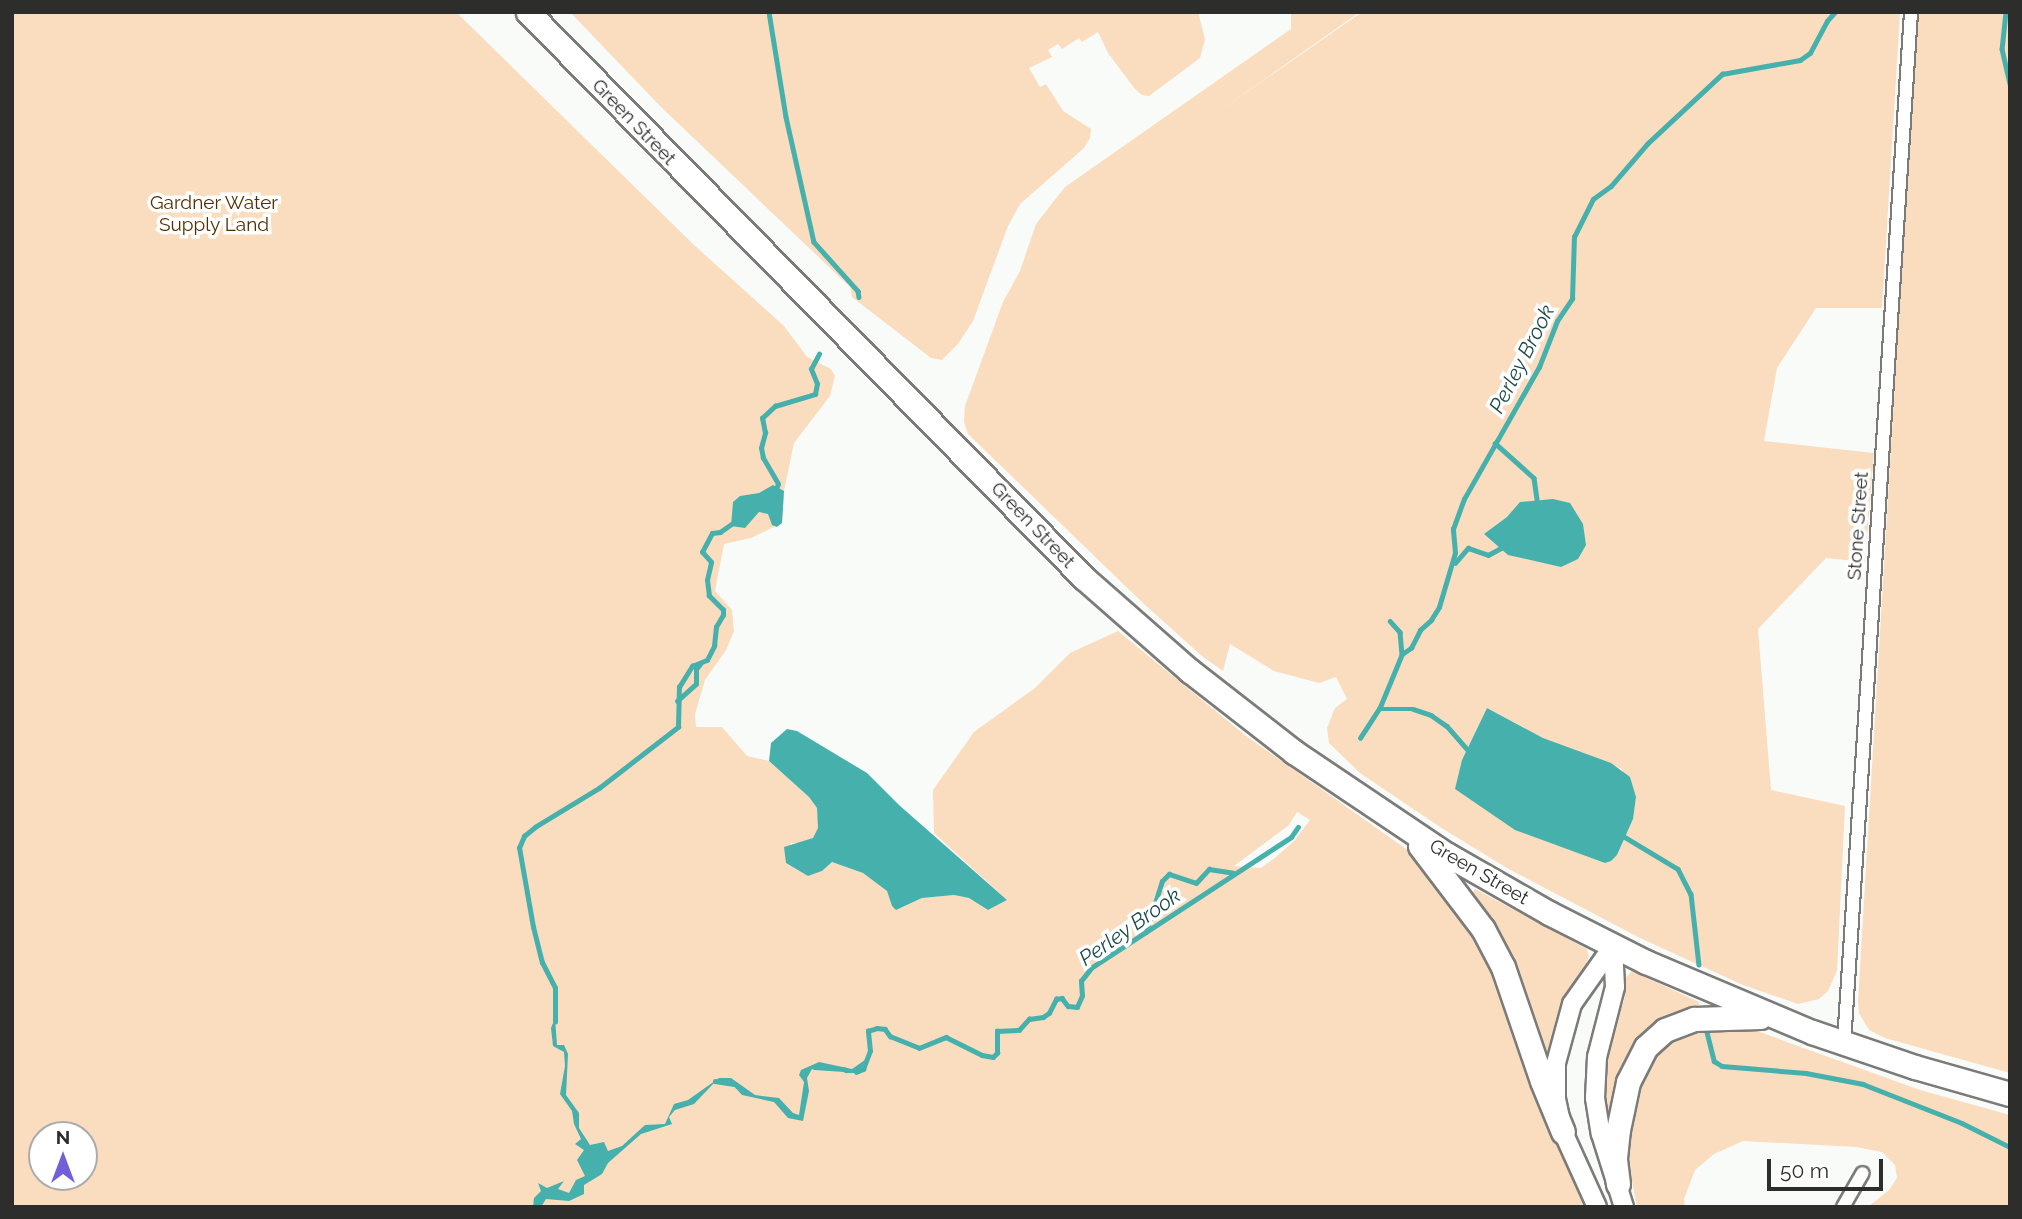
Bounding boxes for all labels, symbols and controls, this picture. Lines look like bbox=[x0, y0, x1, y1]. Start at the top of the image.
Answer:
street label: Green Street bbox=[587, 74, 681, 170]
park label: Gardner Water Supply Land bbox=[149, 192, 279, 236]
water label: Perley Brook bbox=[1484, 300, 1560, 418]
street label: Stone Street bbox=[1843, 471, 1873, 581]
street label: Green Street bbox=[986, 477, 1080, 573]
street label: Green Street bbox=[1425, 834, 1533, 910]
water label: Perley Brook bbox=[1074, 883, 1186, 971]
north arrow bbox=[28, 1121, 98, 1191]
text: N bbox=[56, 1126, 70, 1148]
scale bar bbox=[1770, 1146, 1885, 1190]
text: 50 m bbox=[1780, 1158, 1829, 1183]

